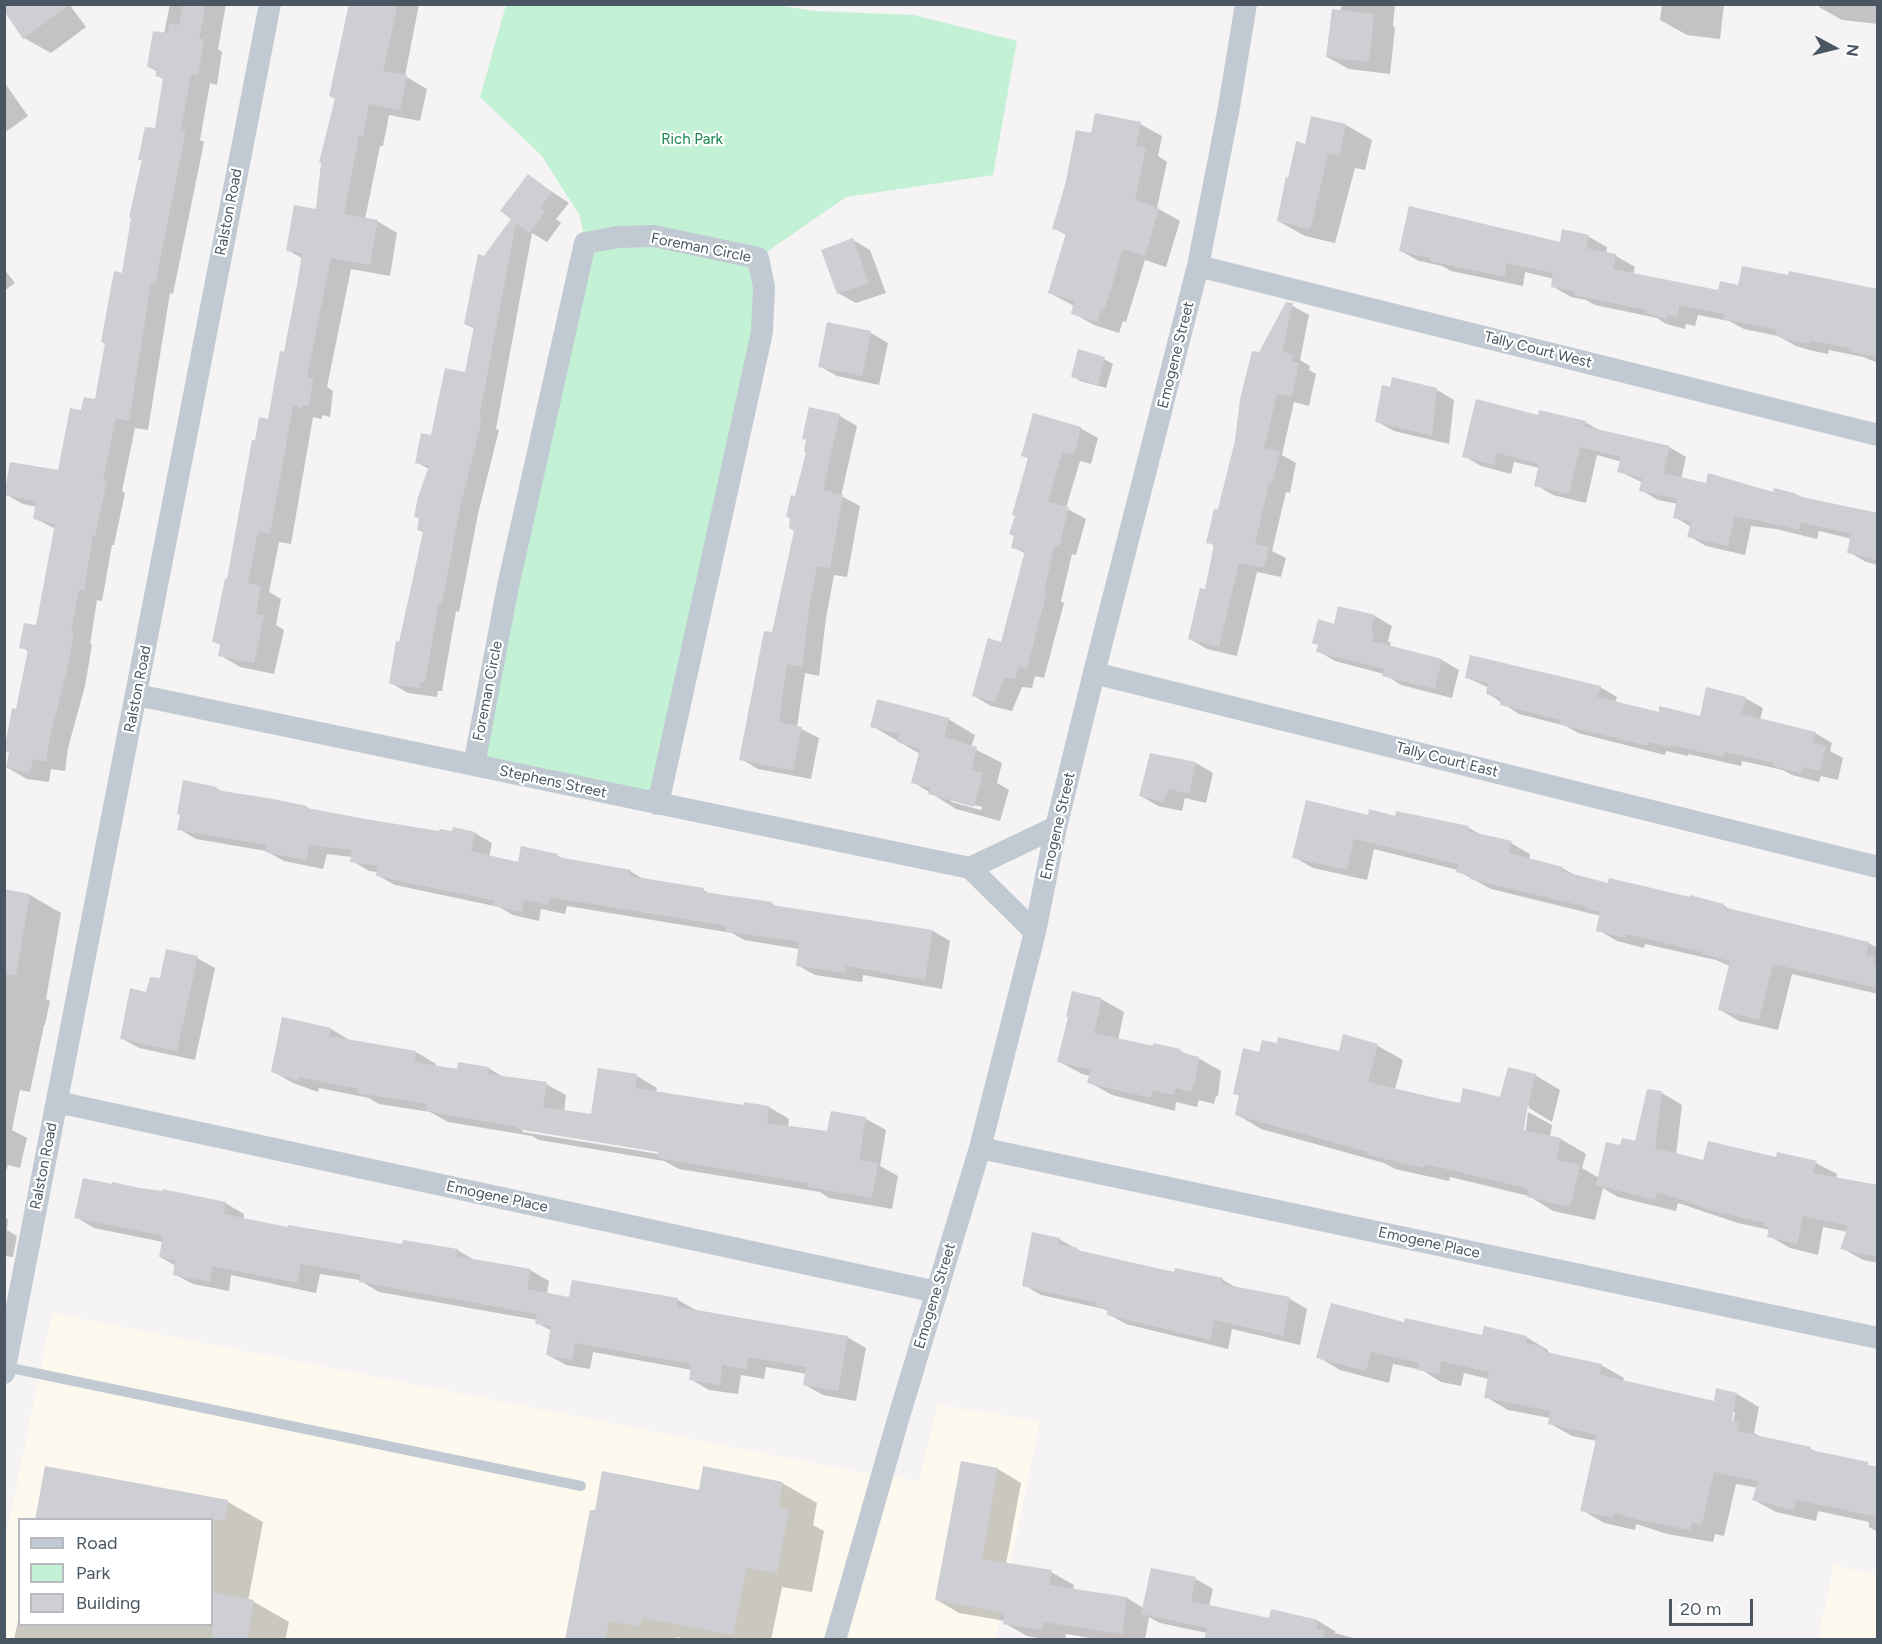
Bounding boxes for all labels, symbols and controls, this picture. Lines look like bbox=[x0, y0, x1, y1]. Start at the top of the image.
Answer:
north arrow bbox=[1804, 18, 1864, 78]
text: N bbox=[1842, 43, 1863, 58]
park label: Rich Park bbox=[661, 131, 723, 149]
street label: Ralston Road bbox=[212, 167, 246, 257]
street label: Foreman Circle bbox=[649, 229, 753, 267]
street label: Emogene Street bbox=[1154, 300, 1198, 410]
street label: Tally Court West bbox=[1482, 328, 1594, 372]
street label: Foreman Circle bbox=[469, 639, 507, 743]
street label: Ralston Road bbox=[121, 644, 155, 734]
street label: Tally Court East bbox=[1394, 739, 1500, 781]
street label: Stephens Street bbox=[498, 762, 608, 802]
street label: Emogene Street bbox=[1037, 771, 1079, 881]
street label: Ralston Road bbox=[27, 1121, 61, 1211]
street label: Emogene Place bbox=[444, 1177, 550, 1217]
street label: Emogene Place bbox=[1376, 1223, 1482, 1263]
street label: Emogene Street bbox=[910, 1241, 960, 1351]
legend bbox=[18, 1518, 213, 1626]
text: Road bbox=[76, 1532, 117, 1554]
text: Park bbox=[76, 1562, 110, 1584]
scale bar bbox=[1672, 1587, 1756, 1625]
text: Building bbox=[76, 1592, 141, 1614]
text: 20 m bbox=[1680, 1598, 1721, 1620]

